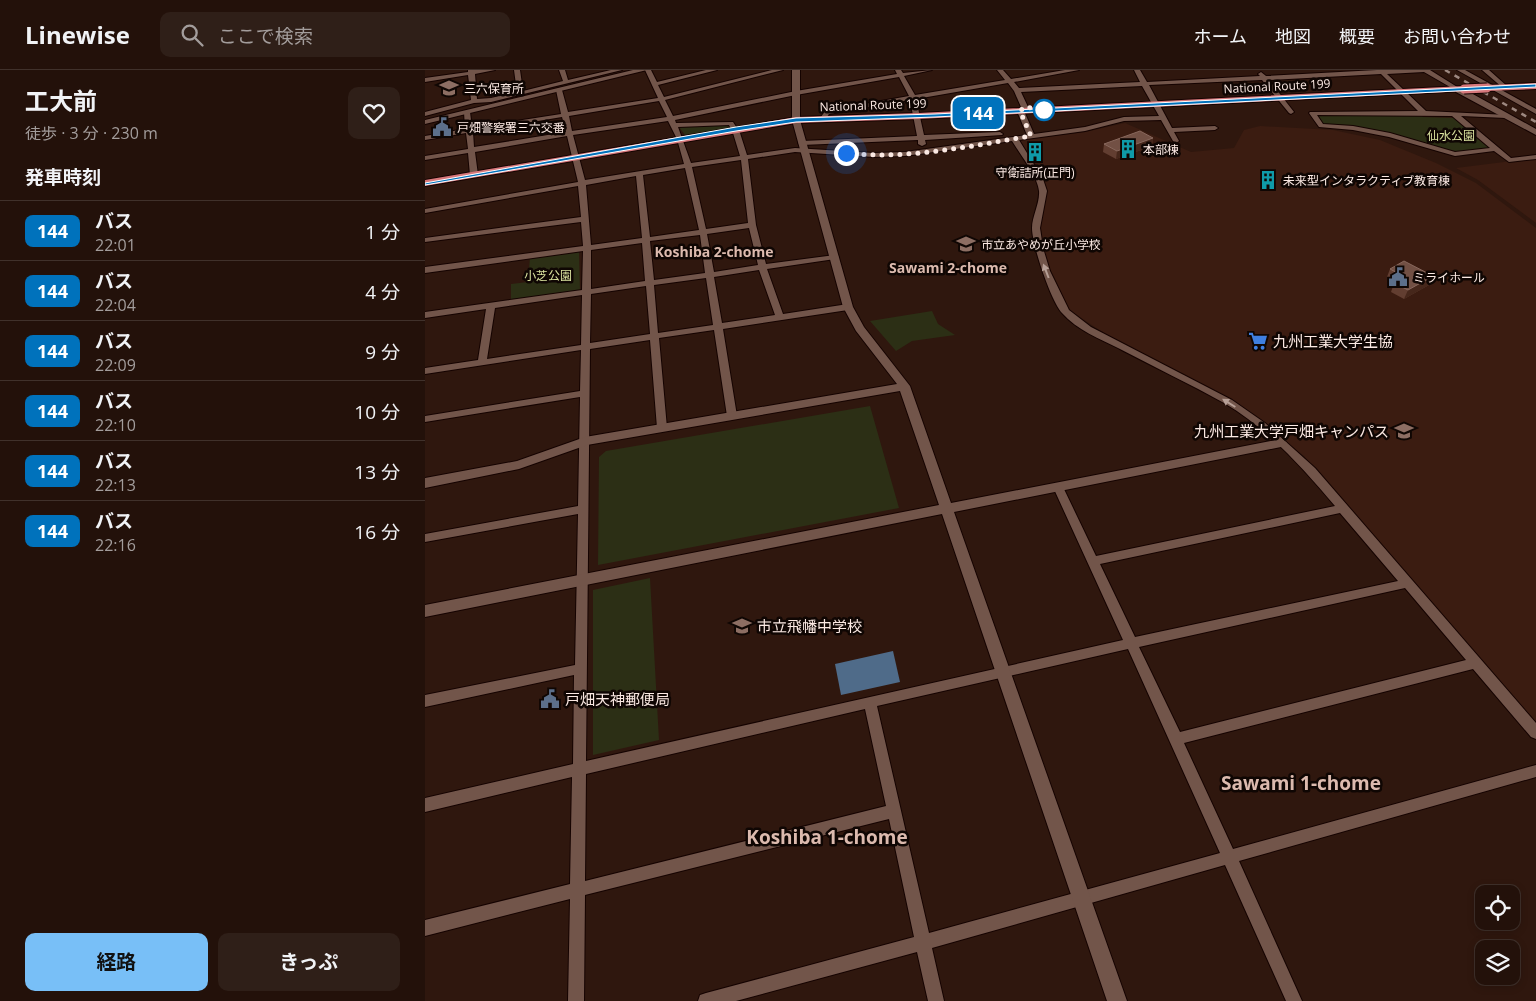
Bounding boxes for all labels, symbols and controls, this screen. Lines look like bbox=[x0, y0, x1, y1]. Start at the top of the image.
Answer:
search box bbox=[160, 12, 510, 57]
text: Linewise bbox=[25, 18, 130, 51]
icon: search bbox=[178, 21, 206, 49]
text: ここで検索 bbox=[218, 23, 313, 49]
text: ホーム bbox=[1194, 24, 1247, 48]
text: 地図 bbox=[1275, 24, 1311, 48]
text: 概要 bbox=[1339, 24, 1375, 48]
text: お問い合わせ bbox=[1403, 24, 1511, 48]
street label: National Route 199 bbox=[1223, 75, 1331, 97]
school or university icon: 三六保育所 bbox=[438, 77, 460, 99]
place label: 三六保育所 bbox=[464, 80, 524, 97]
text: 工大前 bbox=[25, 84, 97, 117]
button: heart bbox=[348, 87, 400, 139]
street label: National Route 199 bbox=[819, 95, 927, 115]
line badge: 144 bbox=[949, 97, 1007, 129]
unlabelled marker bbox=[1033, 99, 1055, 121]
text: 144 bbox=[963, 101, 993, 125]
public building icon: 戸畑警察署三六交番 bbox=[431, 116, 453, 138]
place label: 戸畑警察署三六交番 bbox=[457, 119, 565, 136]
text: 徒歩 · 3 分 · 230 m bbox=[25, 122, 158, 144]
park label: 仙水公園 bbox=[1427, 127, 1475, 144]
building icon: 本部棟 bbox=[1117, 138, 1139, 160]
your location bbox=[834, 141, 859, 166]
building icon: 守衛詰所(正門) bbox=[1024, 141, 1046, 163]
place label: 本部棟 bbox=[1143, 141, 1179, 158]
text: 発車時刻 bbox=[25, 164, 101, 190]
place label: 守衛詰所(正門) bbox=[995, 164, 1075, 181]
building icon: 未来型インタラクティブ教育棟 bbox=[1257, 169, 1279, 191]
place label: 未来型インタラクティブ教育棟 bbox=[1283, 172, 1450, 189]
text: バス bbox=[95, 208, 133, 234]
text: 144 bbox=[37, 219, 68, 243]
text: 1 分 bbox=[365, 219, 400, 245]
school or university icon: 市立あやめが丘小学校 bbox=[955, 233, 977, 255]
text: 22:01 bbox=[95, 234, 136, 256]
place label: 市立あやめが丘小学校 bbox=[981, 236, 1101, 253]
district label: Koshiba 2-chome bbox=[655, 242, 773, 261]
district label: Sawami 2-chome bbox=[889, 258, 1007, 277]
one-way arrow bbox=[1042, 263, 1050, 278]
public building icon: ミライホール bbox=[1387, 266, 1409, 288]
park label: 小芝公園 bbox=[524, 267, 572, 284]
text: バス bbox=[95, 268, 133, 294]
place label: ミライホール bbox=[1413, 269, 1485, 286]
text: 144 bbox=[37, 279, 68, 303]
text: 4 分 bbox=[365, 279, 400, 305]
text: 22:04 bbox=[95, 294, 136, 316]
text: バス bbox=[95, 328, 133, 354]
supermarket icon: 九州工業大学生協 bbox=[1247, 330, 1269, 352]
place label: 九州工業大学生協 bbox=[1273, 331, 1393, 351]
text: 144 bbox=[37, 339, 68, 363]
text: 9 分 bbox=[365, 339, 400, 365]
text: 22:09 bbox=[95, 354, 136, 376]
text: バス bbox=[95, 388, 133, 414]
one-way arrow bbox=[1223, 398, 1236, 407]
text: 144 bbox=[37, 399, 68, 423]
text: 10 分 bbox=[354, 399, 400, 425]
text: 22:10 bbox=[95, 414, 136, 436]
school or university icon: 九州工業大学戸畑キャンパス bbox=[1393, 420, 1415, 442]
place label: 九州工業大学戸畑キャンパス bbox=[1194, 421, 1389, 441]
text: バス bbox=[95, 448, 133, 474]
text: 144 bbox=[37, 459, 68, 483]
text: 13 分 bbox=[354, 459, 400, 485]
text: 22:13 bbox=[95, 474, 136, 496]
text: バス bbox=[95, 508, 133, 534]
text: 144 bbox=[37, 519, 68, 543]
text: 16 分 bbox=[354, 519, 400, 545]
text: 22:16 bbox=[95, 534, 136, 556]
school or university icon: 市立飛幡中学校 bbox=[731, 615, 753, 637]
place label: 市立飛幡中学校 bbox=[757, 616, 862, 636]
public building icon: 戸畑天神郵便局 bbox=[539, 688, 561, 710]
place label: 戸畑天神郵便局 bbox=[565, 689, 670, 709]
district label: Sawami 1-chome bbox=[1221, 770, 1381, 796]
district label: Koshiba 1-chome bbox=[746, 824, 908, 850]
map controls bbox=[1475, 885, 1520, 985]
button: locate bbox=[1475, 885, 1520, 930]
button: 経路 bbox=[25, 933, 208, 991]
button: きっぷ bbox=[218, 933, 400, 991]
button: layers bbox=[1475, 940, 1520, 985]

